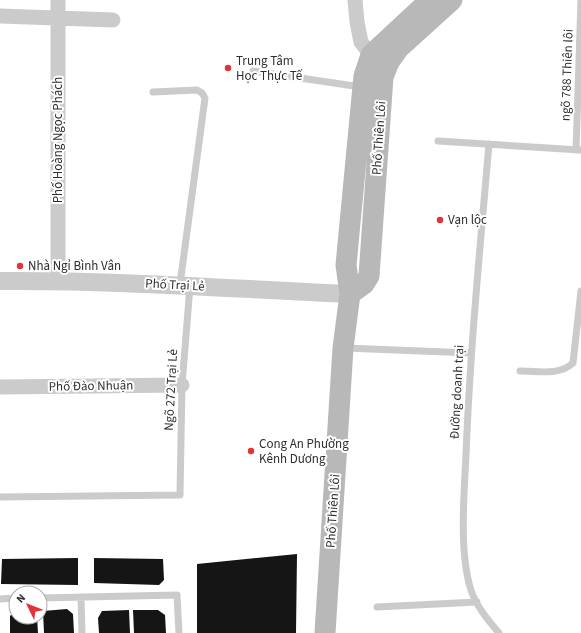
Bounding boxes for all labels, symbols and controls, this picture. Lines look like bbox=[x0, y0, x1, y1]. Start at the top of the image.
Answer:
street label: ngõ 788 Thiên lôi bbox=[556, 29, 578, 121]
place label: Trung Tâm Học Thực Tế bbox=[236, 52, 303, 85]
marker: Trung Tâm Học Thực Tế bbox=[223, 63, 233, 73]
street label: Phố Hoàng Ngọc Phách bbox=[49, 77, 67, 203]
street label: Phố Thiên Lôi bbox=[367, 101, 391, 175]
place label: Vạn lộc bbox=[448, 211, 487, 229]
marker: Vạn lộc bbox=[435, 215, 445, 225]
place label: Nhà Ngỉ Bình Vân bbox=[28, 257, 121, 275]
marker: Nhà Ngỉ Bình Vân bbox=[15, 261, 25, 271]
street label: Phố Trại Lẻ bbox=[145, 274, 205, 296]
street label: Đường doanh trại bbox=[446, 344, 468, 440]
street label: Ngõ 272 Trại Lẻ bbox=[160, 349, 182, 431]
street label: Phố Đào Nhuận bbox=[48, 376, 134, 396]
place label: Cong An Phường Kênh Dương bbox=[259, 435, 349, 468]
marker: Cong An Phường Kênh Dương bbox=[246, 446, 256, 456]
street label: Phố Thiên Lôi bbox=[321, 474, 345, 548]
north arrow bbox=[8, 585, 48, 625]
text: N bbox=[13, 591, 29, 606]

